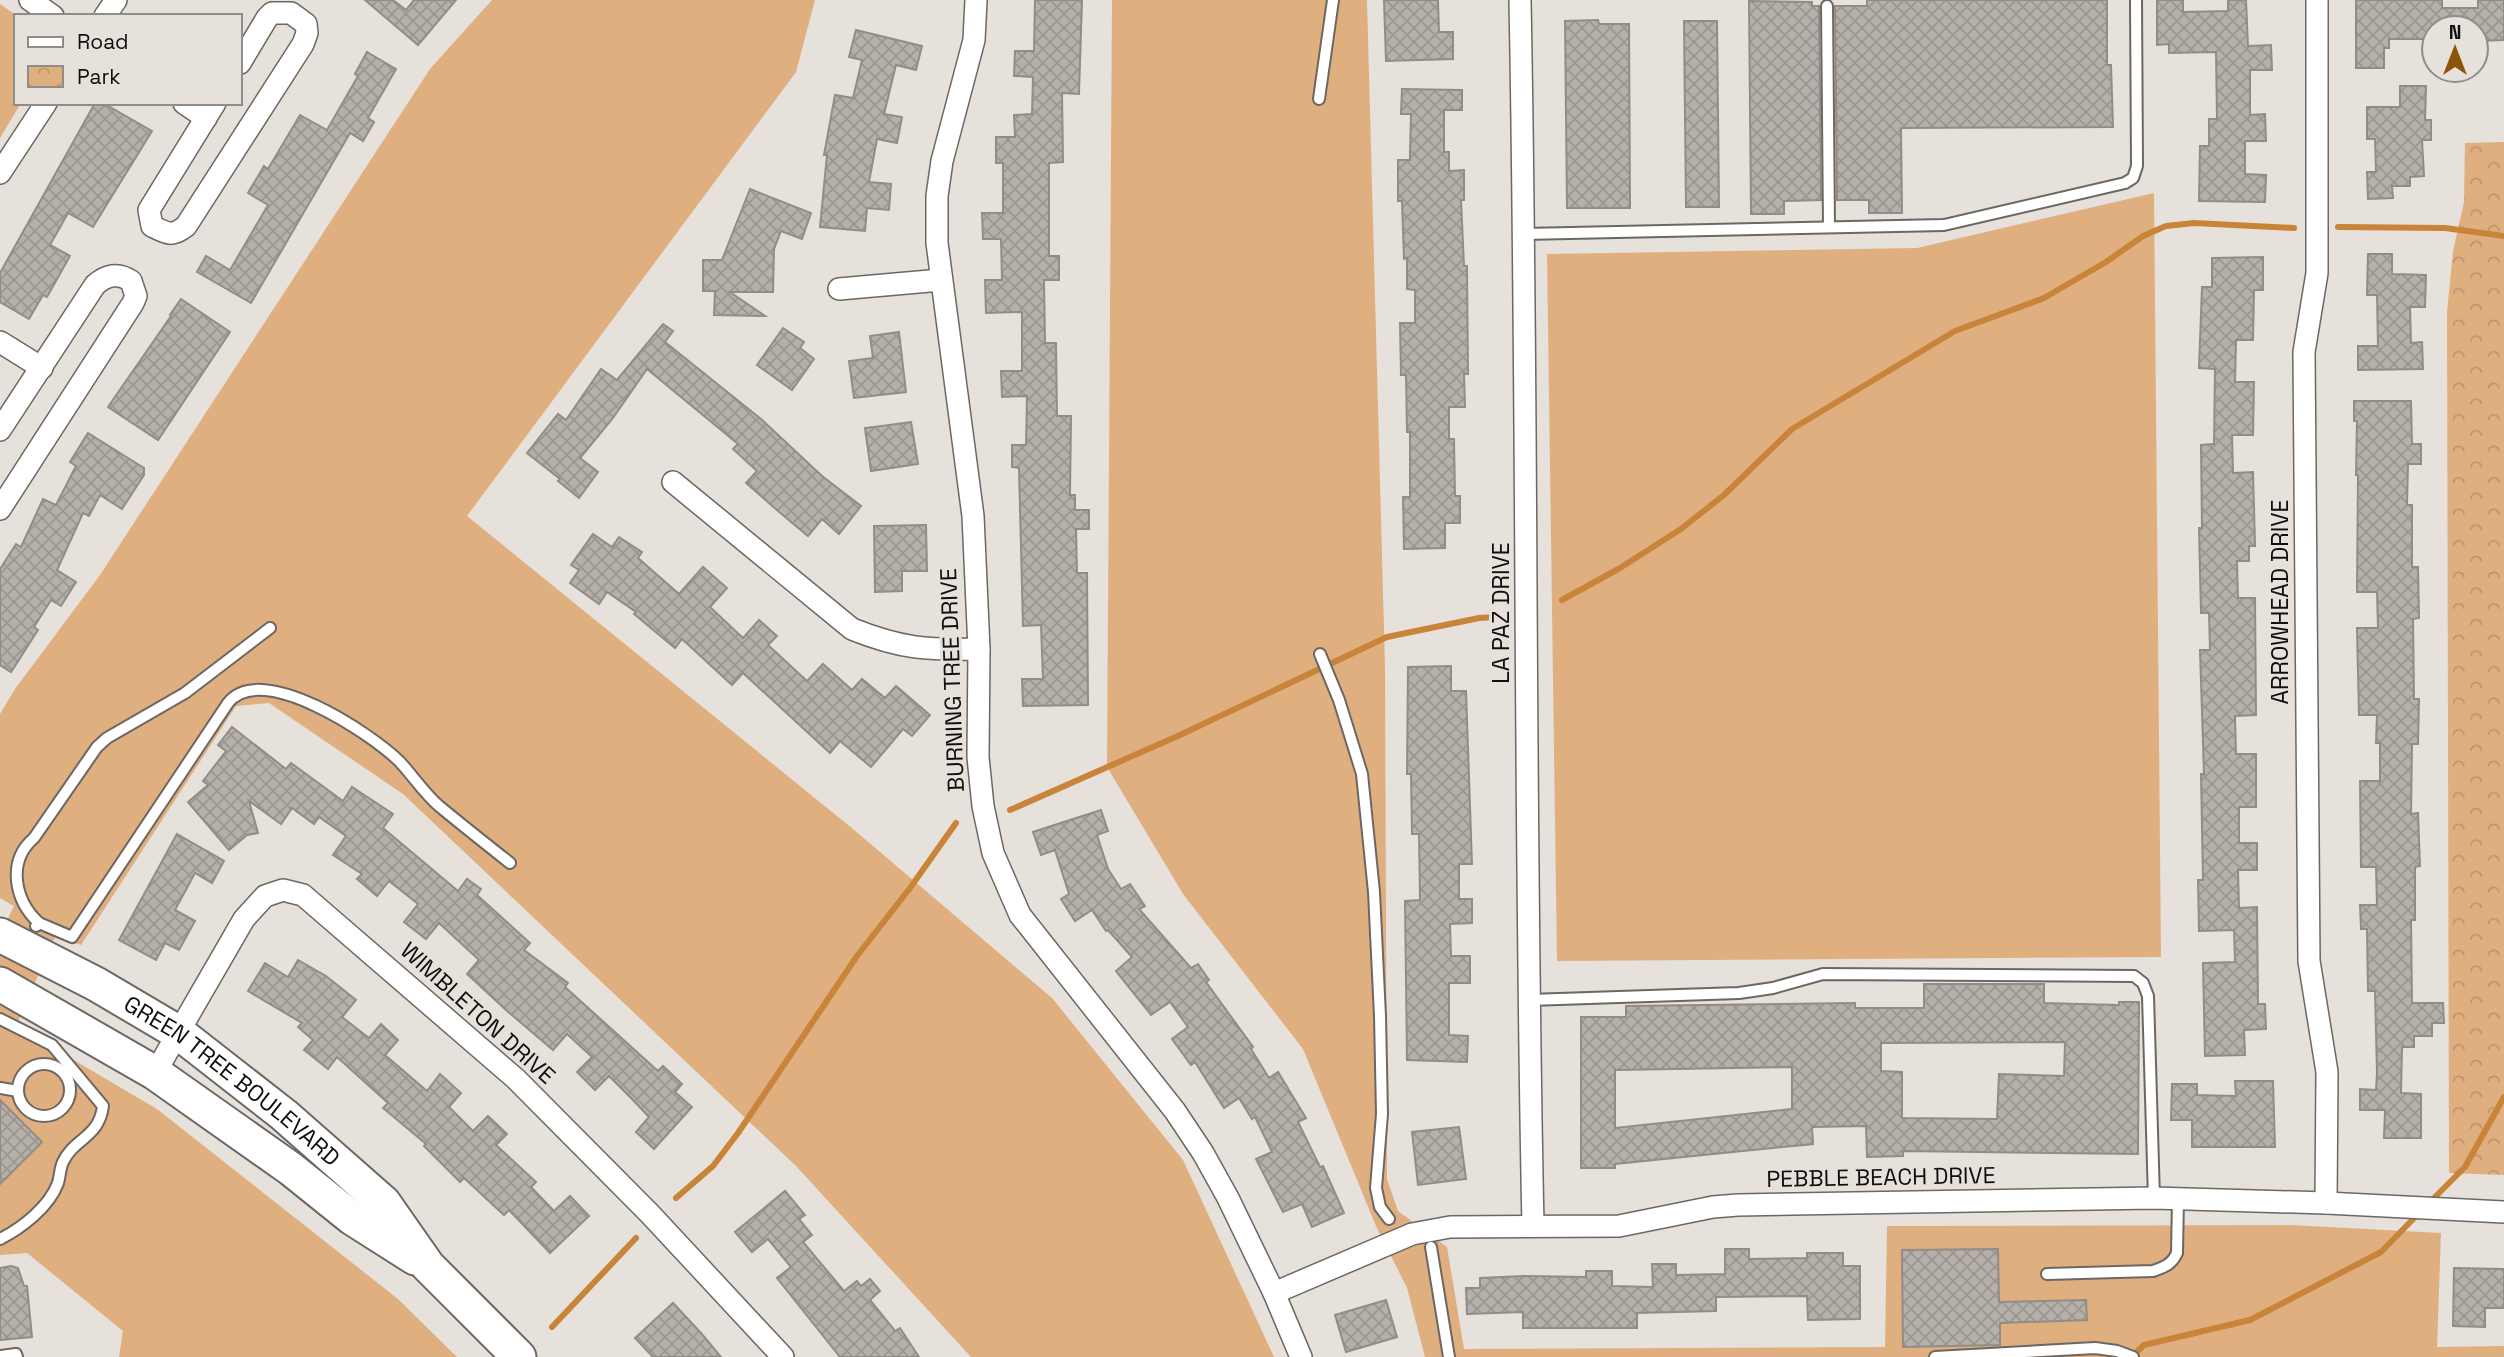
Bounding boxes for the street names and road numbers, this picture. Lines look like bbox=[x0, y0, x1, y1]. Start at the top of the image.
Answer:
street label: ARROWHEAD DRIVE bbox=[2265, 499, 2295, 705]
street label: LA PAZ DRIVE bbox=[1486, 542, 1516, 684]
street label: BURNING TREE DRIVE bbox=[933, 567, 971, 793]
street label: WIMBLETON DRIVE bbox=[394, 936, 562, 1090]
street label: GREEN TREE BOULEVARD bbox=[118, 989, 346, 1173]
street label: PEBBLE BEACH DRIVE bbox=[1766, 1160, 1996, 1194]

